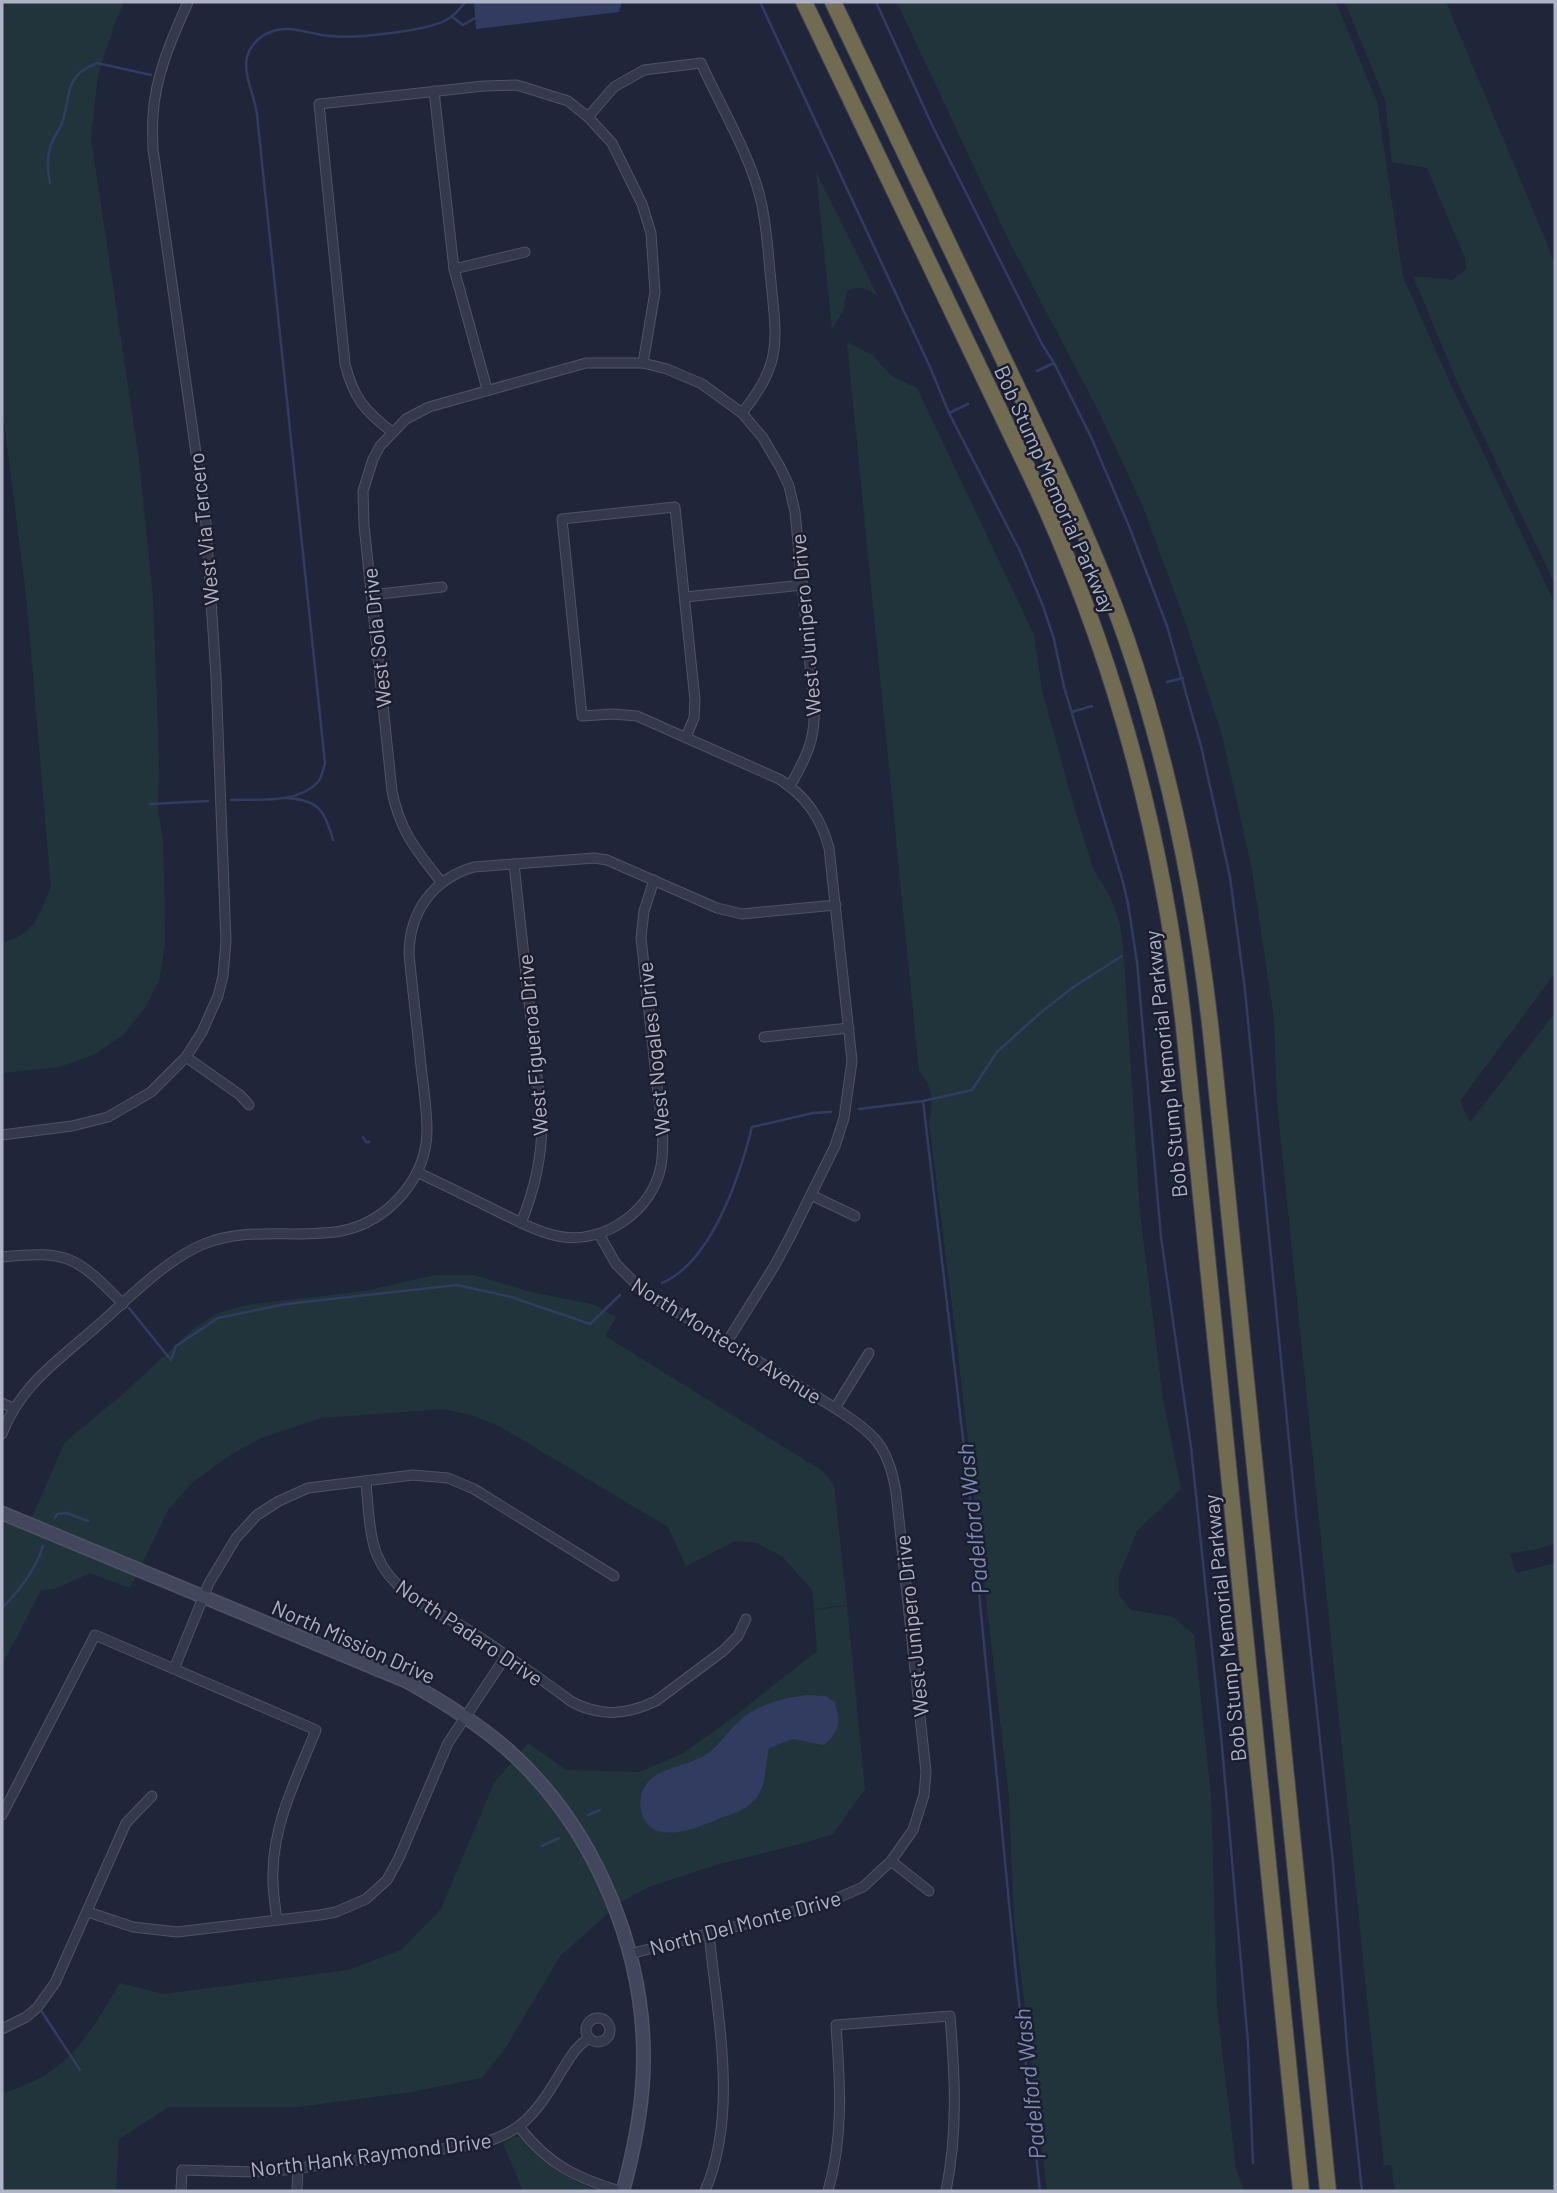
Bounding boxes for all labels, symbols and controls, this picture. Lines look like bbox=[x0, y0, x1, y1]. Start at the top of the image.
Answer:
street label: Bob Stump Memorial Parkway bbox=[990, 361, 1122, 617]
street label: West Via Tercero bbox=[183, 451, 223, 607]
street label: West Junipero Drive bbox=[785, 533, 825, 717]
street label: West Sola Drive bbox=[356, 567, 396, 709]
street label: Bob Stump Memorial Parkway bbox=[1138, 929, 1191, 1199]
street label: West Figueroa Drive bbox=[512, 953, 552, 1137]
street label: West Nogales Drive bbox=[631, 961, 675, 1137]
street label: North Montecito Avenue bbox=[628, 1271, 826, 1409]
water label: Padelford Wash bbox=[950, 1442, 994, 1596]
street label: Bob Stump Memorial Parkway bbox=[1197, 1493, 1250, 1763]
street label: West Junipero Drive bbox=[889, 1534, 933, 1718]
street label: North Padaro Drive bbox=[392, 1574, 548, 1690]
street label: North Mission Drive bbox=[268, 1594, 440, 1688]
street label: North Del Monte Drive bbox=[647, 1884, 843, 1960]
water label: Padelford Wash bbox=[1007, 2007, 1051, 2161]
street label: North Hank Raymond Drive bbox=[249, 2127, 493, 2181]

